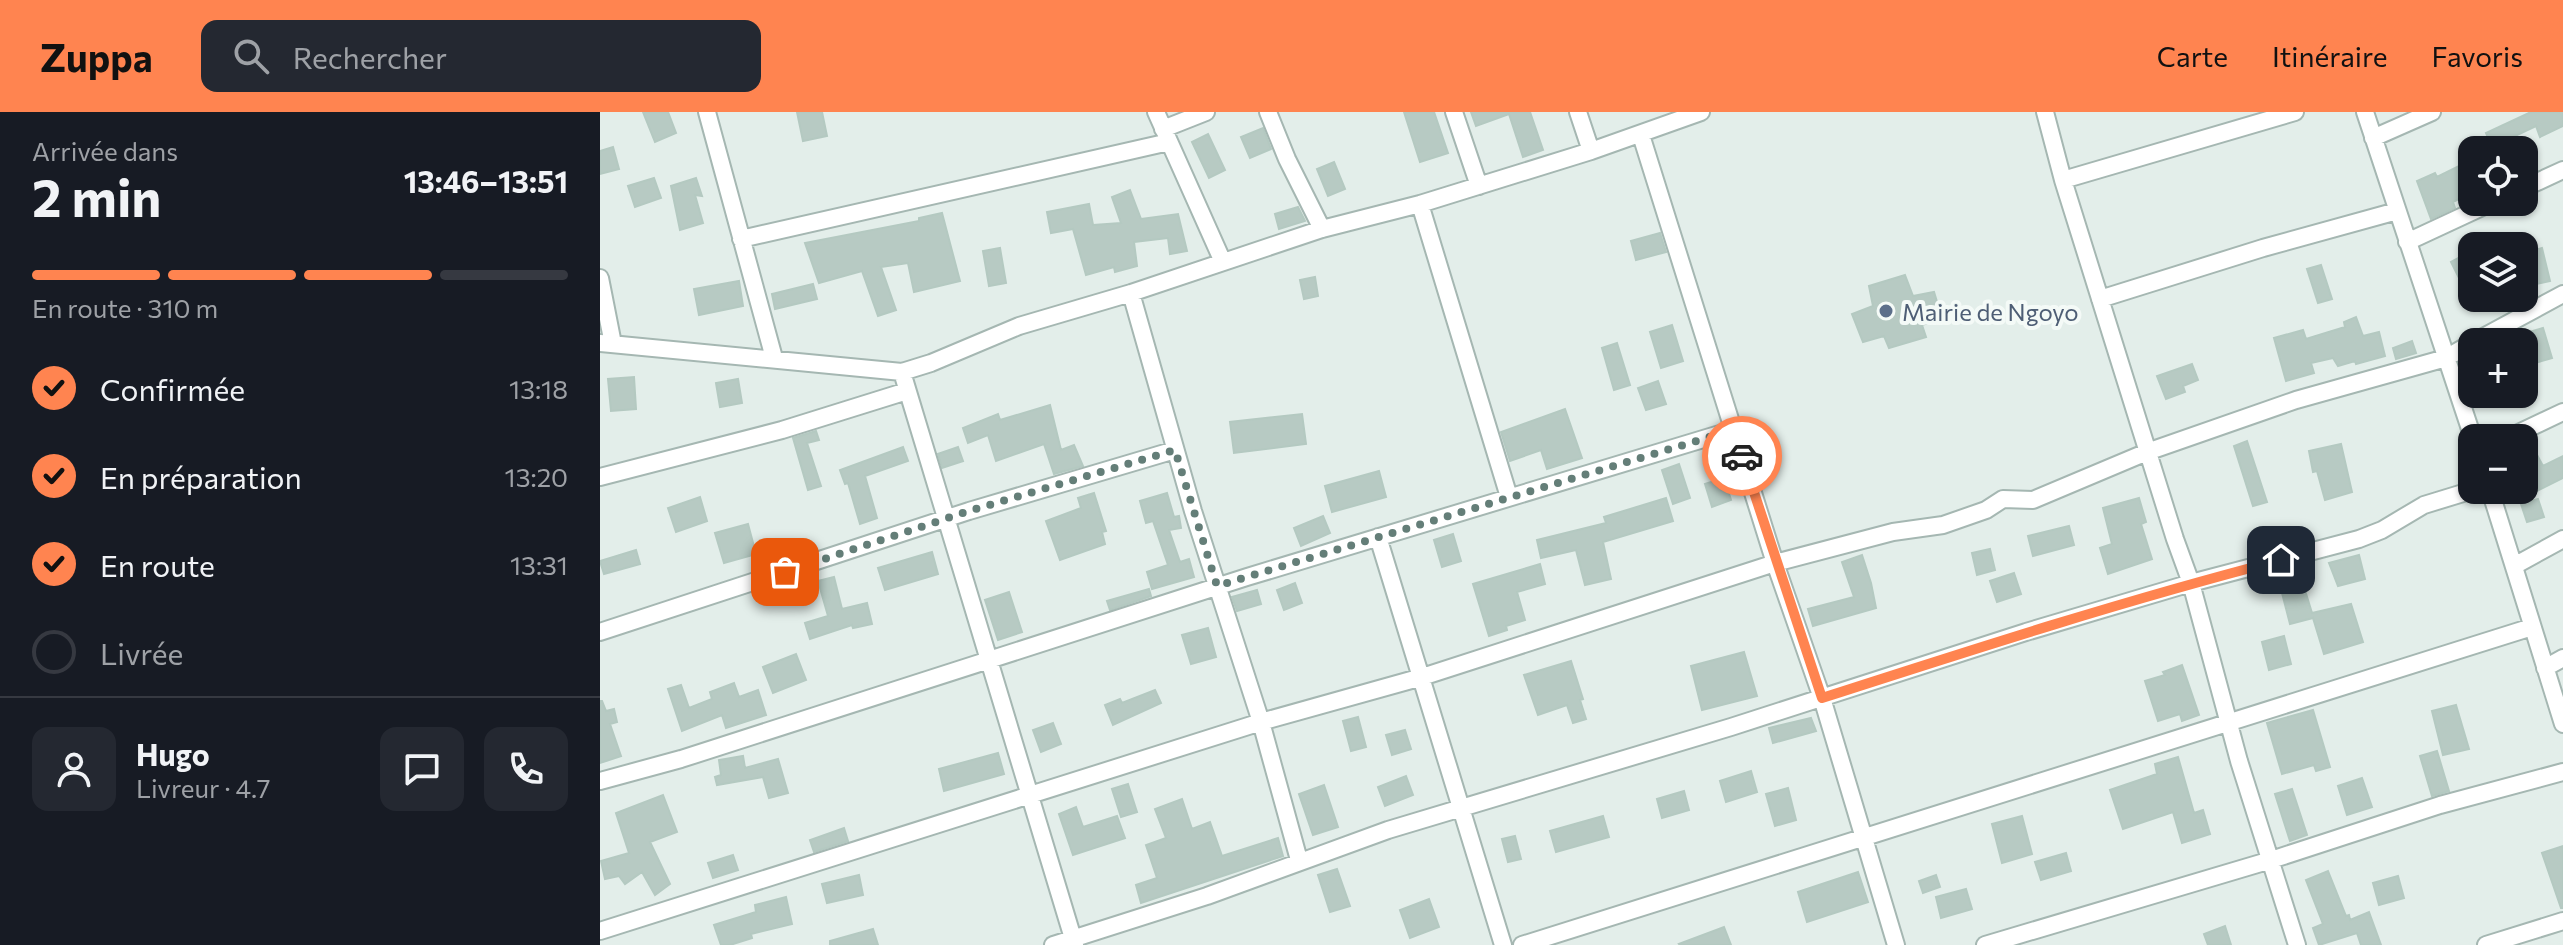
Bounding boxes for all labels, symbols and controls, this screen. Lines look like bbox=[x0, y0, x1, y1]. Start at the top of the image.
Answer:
search box bbox=[201, 20, 761, 92]
text: Zuppa bbox=[40, 33, 153, 80]
icon: search bbox=[229, 34, 273, 78]
text: Rechercher bbox=[293, 38, 447, 75]
text: Carte bbox=[2157, 39, 2228, 73]
text: Itinéraire bbox=[2272, 39, 2387, 73]
text: Favoris bbox=[2431, 39, 2523, 73]
text: Arrivée dans bbox=[32, 135, 178, 166]
map controls bbox=[2458, 136, 2538, 504]
button: locate bbox=[2458, 136, 2538, 216]
text: 13:46–13:51 bbox=[404, 162, 568, 199]
text: 2 min bbox=[32, 164, 161, 228]
button: layers bbox=[2458, 232, 2538, 312]
text: En route · 310 m bbox=[32, 292, 218, 323]
place label: Mairie de Ngoyo bbox=[1902, 297, 2079, 326]
marker: Mairie de Ngoyo bbox=[1877, 302, 1895, 320]
button: + bbox=[2458, 328, 2538, 408]
icon: check bbox=[32, 366, 76, 410]
text: Confirmée bbox=[100, 370, 245, 407]
text: 13:18 bbox=[509, 373, 568, 404]
courier bbox=[1702, 416, 1782, 496]
button: − bbox=[2458, 424, 2538, 504]
icon: car bbox=[1720, 434, 1764, 478]
icon: check bbox=[32, 454, 76, 498]
text: En préparation bbox=[100, 458, 302, 495]
text: 13:20 bbox=[505, 461, 568, 492]
pin bbox=[2247, 526, 2315, 594]
pin bbox=[751, 538, 819, 606]
icon: home bbox=[2259, 538, 2303, 582]
icon: check bbox=[32, 542, 76, 586]
text: En route bbox=[100, 546, 215, 583]
text: 13:31 bbox=[510, 549, 568, 580]
icon: bag bbox=[763, 550, 807, 594]
text: Livrée bbox=[100, 634, 183, 671]
button: person bbox=[32, 727, 116, 811]
button: chat bbox=[380, 727, 464, 811]
button: phone bbox=[484, 727, 568, 811]
text: Hugo bbox=[136, 735, 210, 772]
text: Livreur · 4.7 bbox=[136, 772, 271, 803]

